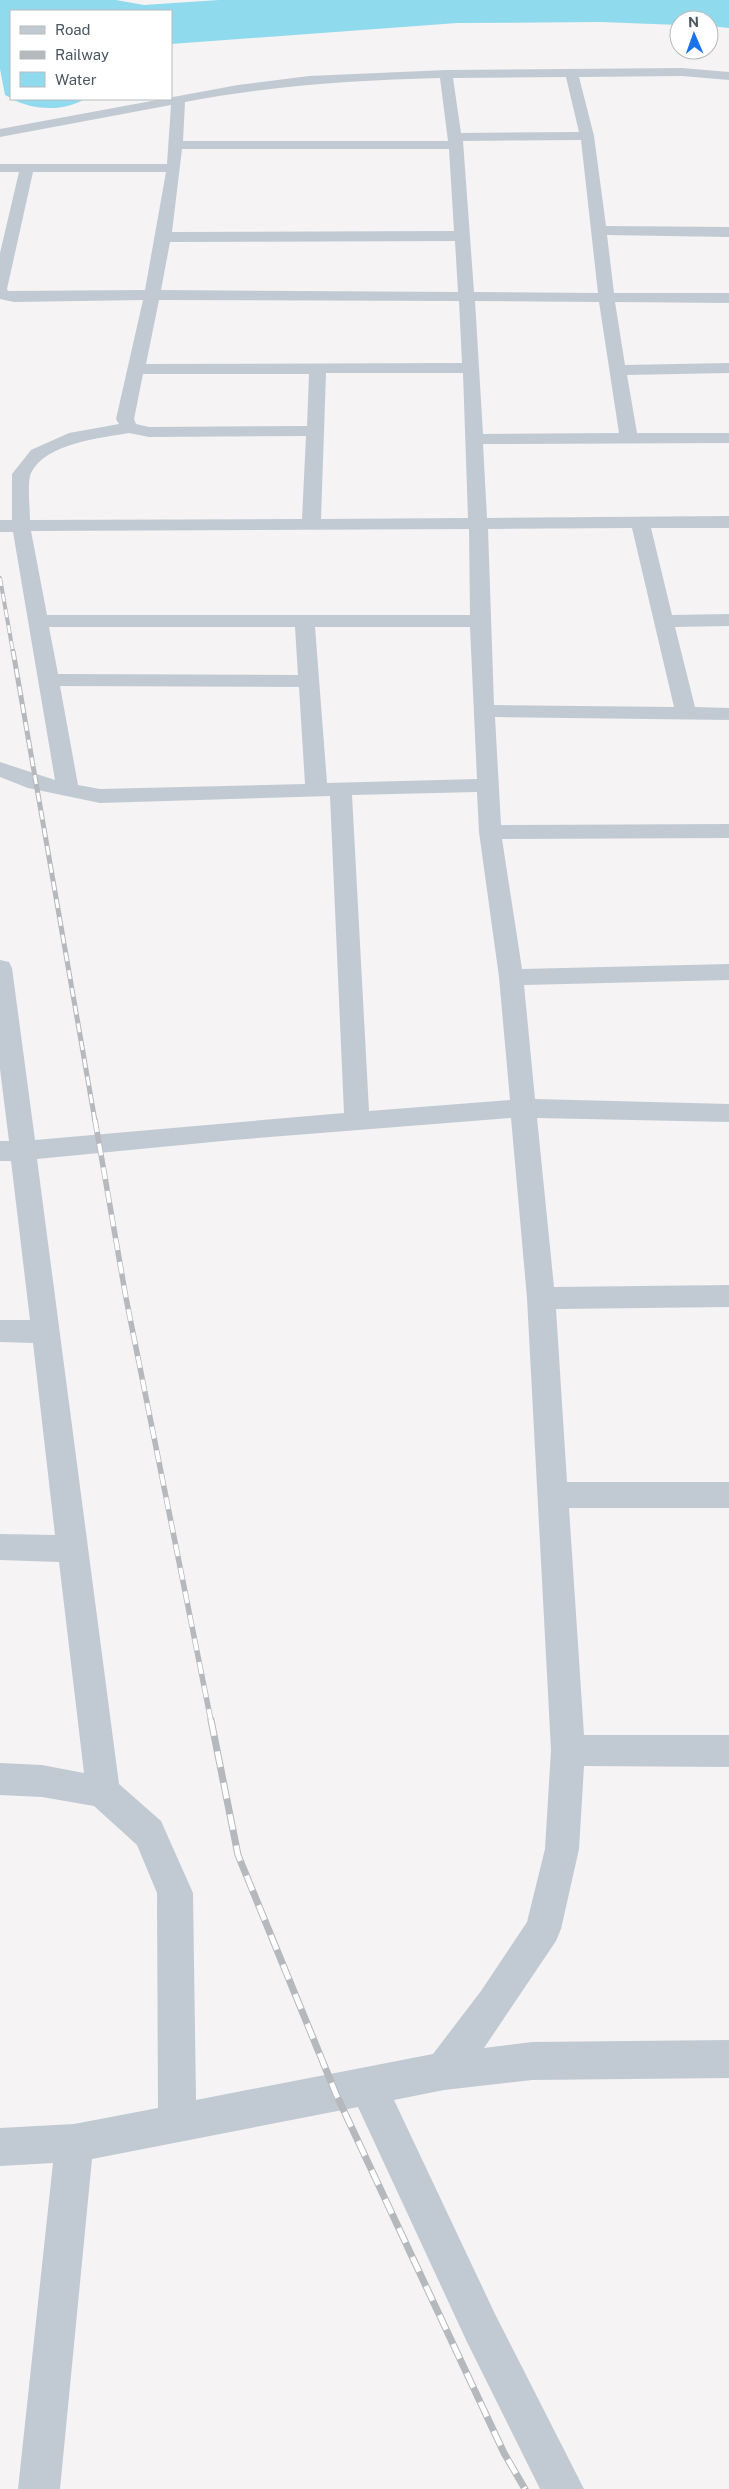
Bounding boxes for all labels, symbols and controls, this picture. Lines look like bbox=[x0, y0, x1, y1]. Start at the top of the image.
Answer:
legend bbox=[10, 10, 172, 100]
north arrow bbox=[669, 10, 719, 60]
text: N bbox=[688, 14, 699, 30]
text: Road bbox=[55, 21, 91, 38]
text: Railway bbox=[55, 46, 109, 63]
text: Water bbox=[55, 71, 97, 88]

